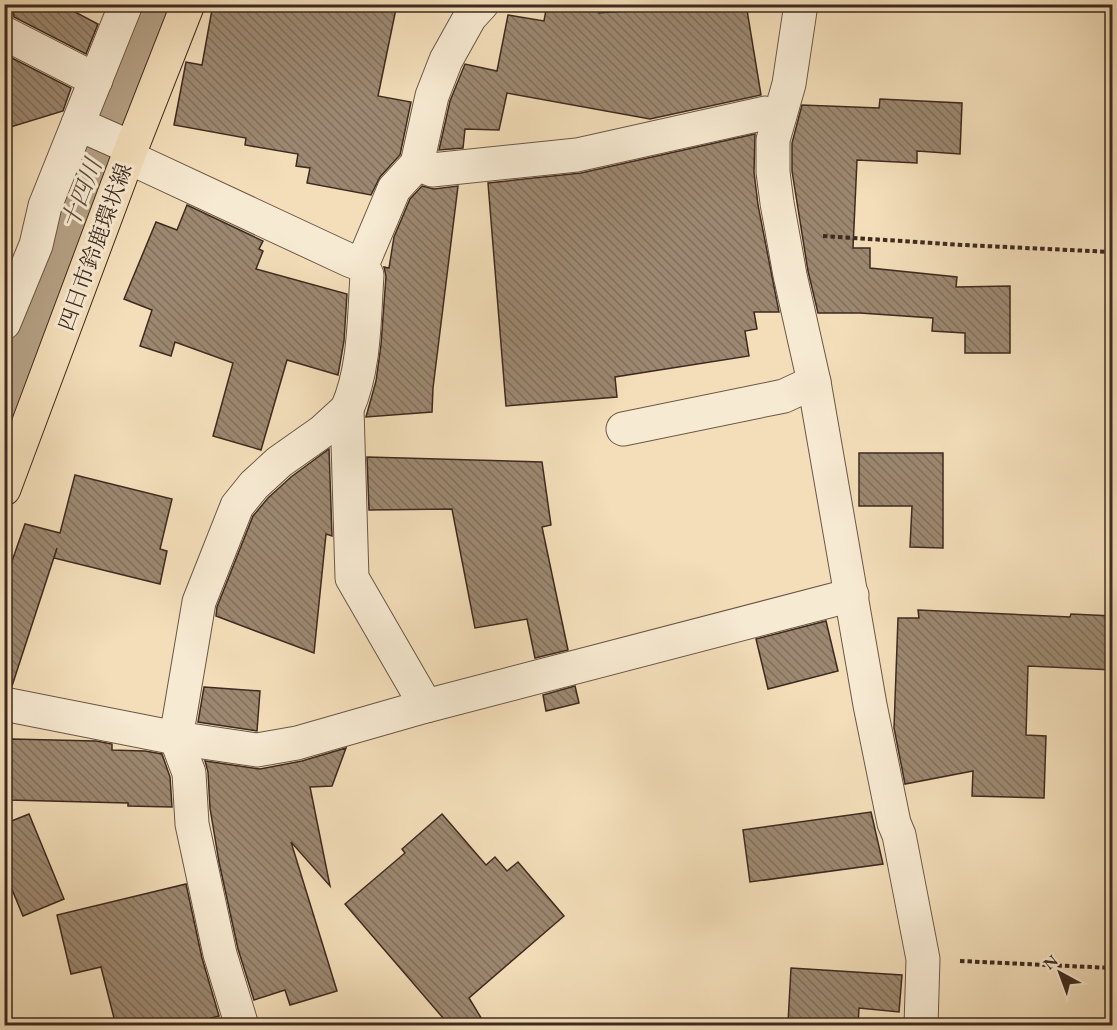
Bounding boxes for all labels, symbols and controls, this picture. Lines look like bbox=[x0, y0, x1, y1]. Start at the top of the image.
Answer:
water label: 十四川 bbox=[54, 152, 109, 233]
street label: 四日市鈴鹿環状線 bbox=[51, 159, 139, 335]
north arrow bbox=[1030, 943, 1090, 1003]
text: N bbox=[1039, 950, 1062, 974]

